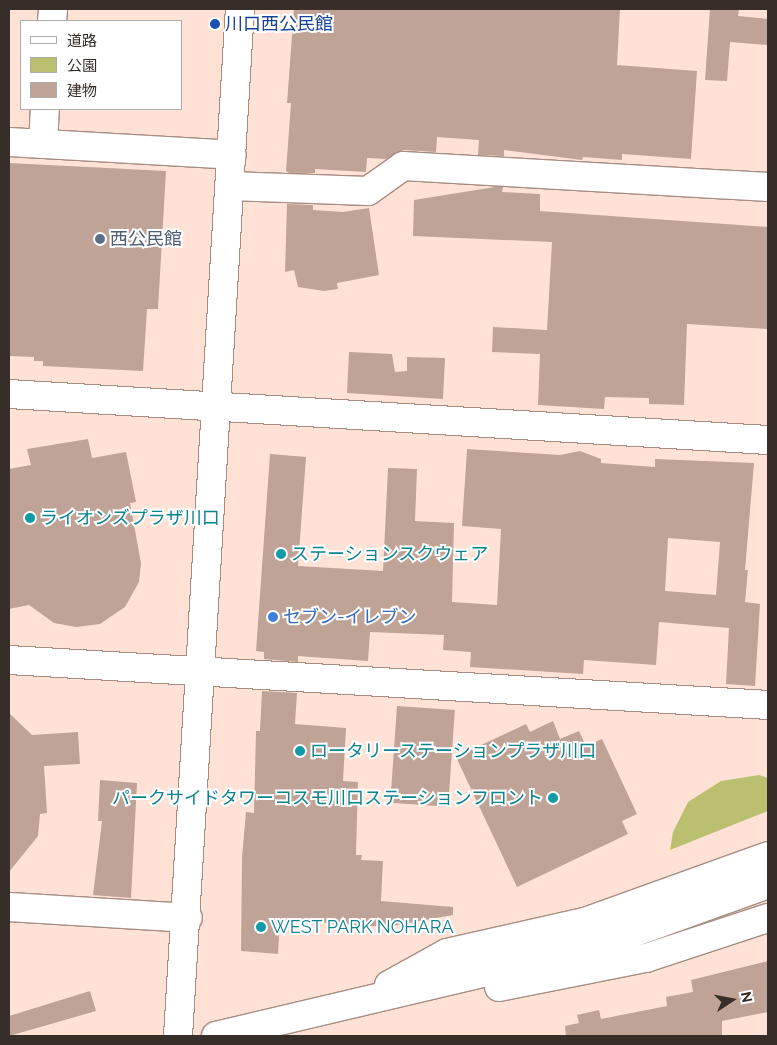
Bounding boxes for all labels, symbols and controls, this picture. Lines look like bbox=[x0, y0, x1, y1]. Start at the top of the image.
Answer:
place label: 川口西公民館 bbox=[225, 13, 333, 35]
marker: 川口西公民館 bbox=[209, 18, 221, 30]
legend bbox=[20, 20, 182, 110]
text: 道路 bbox=[67, 32, 97, 50]
text: 公園 bbox=[67, 57, 97, 75]
text: 建物 bbox=[67, 82, 97, 100]
place label: 西公民館 bbox=[110, 228, 182, 250]
marker: 西公民館 bbox=[94, 233, 106, 245]
place label: ライオンズプラザ川口 bbox=[40, 507, 220, 529]
marker: ライオンズプラザ川口 bbox=[24, 512, 36, 524]
place label: ステーションスクウェア bbox=[291, 543, 489, 565]
marker: ステーションスクウェア bbox=[275, 548, 287, 560]
place label: セブン-イレブン bbox=[283, 606, 417, 628]
marker: セブン-イレブン bbox=[267, 611, 279, 623]
place label: ロータリーステーションプラザ川口 bbox=[310, 740, 598, 762]
marker: ロータリーステーションプラザ川口 bbox=[294, 745, 306, 757]
place label: パークサイドタワーコスモ川口ステーションフロント bbox=[111, 787, 543, 809]
marker: パークサイドタワーコスモ川口ステーションフロント bbox=[547, 792, 559, 804]
place label: WEST PARK NOHARA bbox=[271, 916, 454, 938]
marker: WEST PARK NOHARA bbox=[255, 921, 267, 933]
north arrow bbox=[707, 975, 757, 1025]
text: N bbox=[738, 990, 756, 1004]

